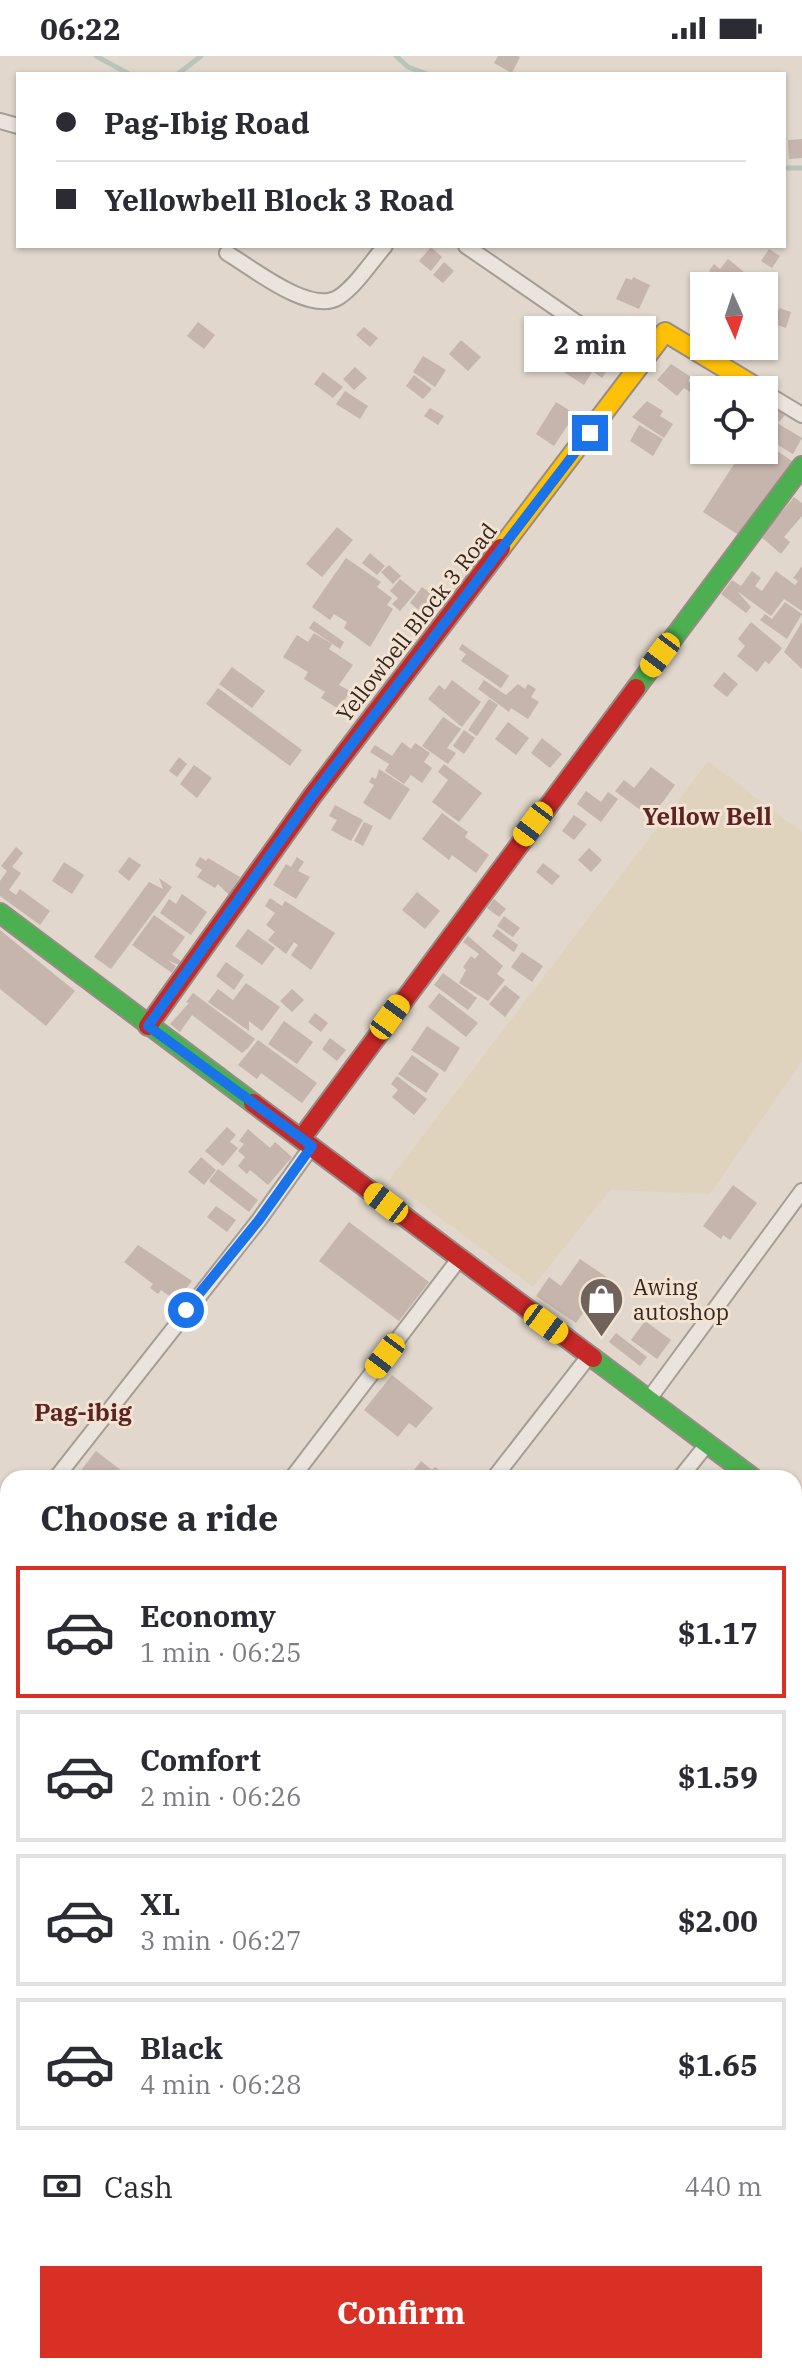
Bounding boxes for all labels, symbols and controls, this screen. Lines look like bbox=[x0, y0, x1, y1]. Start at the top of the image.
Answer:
text: 06:22 bbox=[40, 9, 121, 48]
text: Pag-Ibig Road bbox=[104, 103, 310, 142]
text: Yellowbell Block 3 Road bbox=[104, 180, 454, 219]
north arrow bbox=[690, 272, 778, 360]
map controls bbox=[690, 272, 778, 464]
callout: 2 min bbox=[524, 317, 656, 373]
text: 2 min bbox=[554, 327, 626, 361]
button: locate bbox=[690, 376, 778, 464]
route end bbox=[572, 415, 608, 451]
street label: Yellowbell Block 3 Road bbox=[329, 517, 503, 727]
car bbox=[636, 629, 684, 681]
car bbox=[509, 798, 557, 850]
district label: Yellow Bell bbox=[642, 800, 772, 832]
car bbox=[366, 991, 414, 1043]
car bbox=[360, 1179, 412, 1227]
place label: Awing autoshop bbox=[633, 1272, 729, 1326]
shop icon: Awing autoshop bbox=[578, 1275, 626, 1338]
route start bbox=[168, 1292, 204, 1328]
car bbox=[520, 1300, 572, 1348]
car bbox=[361, 1330, 409, 1382]
district label: Pag-ibig bbox=[34, 1396, 132, 1428]
text: Choose a ride bbox=[40, 1494, 279, 1541]
icon: car bbox=[44, 1596, 116, 1668]
text: Economy bbox=[140, 1596, 276, 1635]
text: $1.17 bbox=[678, 1613, 758, 1652]
text: 1 min · 06:25 bbox=[140, 1635, 302, 1669]
icon: car bbox=[44, 1740, 116, 1812]
text: Comfort bbox=[140, 1740, 261, 1779]
text: $1.59 bbox=[678, 1757, 758, 1796]
text: 2 min · 06:26 bbox=[140, 1779, 302, 1813]
icon: car bbox=[44, 1884, 116, 1956]
text: XL bbox=[140, 1884, 180, 1923]
text: $2.00 bbox=[678, 1901, 758, 1940]
text: 3 min · 06:27 bbox=[140, 1923, 302, 1957]
icon: car bbox=[44, 2028, 116, 2100]
text: Black bbox=[140, 2028, 223, 2067]
text: $1.65 bbox=[678, 2045, 758, 2084]
text: 4 min · 06:28 bbox=[140, 2067, 302, 2101]
icon: cash bbox=[40, 2164, 84, 2208]
text: Cash bbox=[104, 2167, 173, 2206]
text: 440 m bbox=[684, 2169, 762, 2203]
button: Confirm bbox=[40, 2266, 762, 2358]

